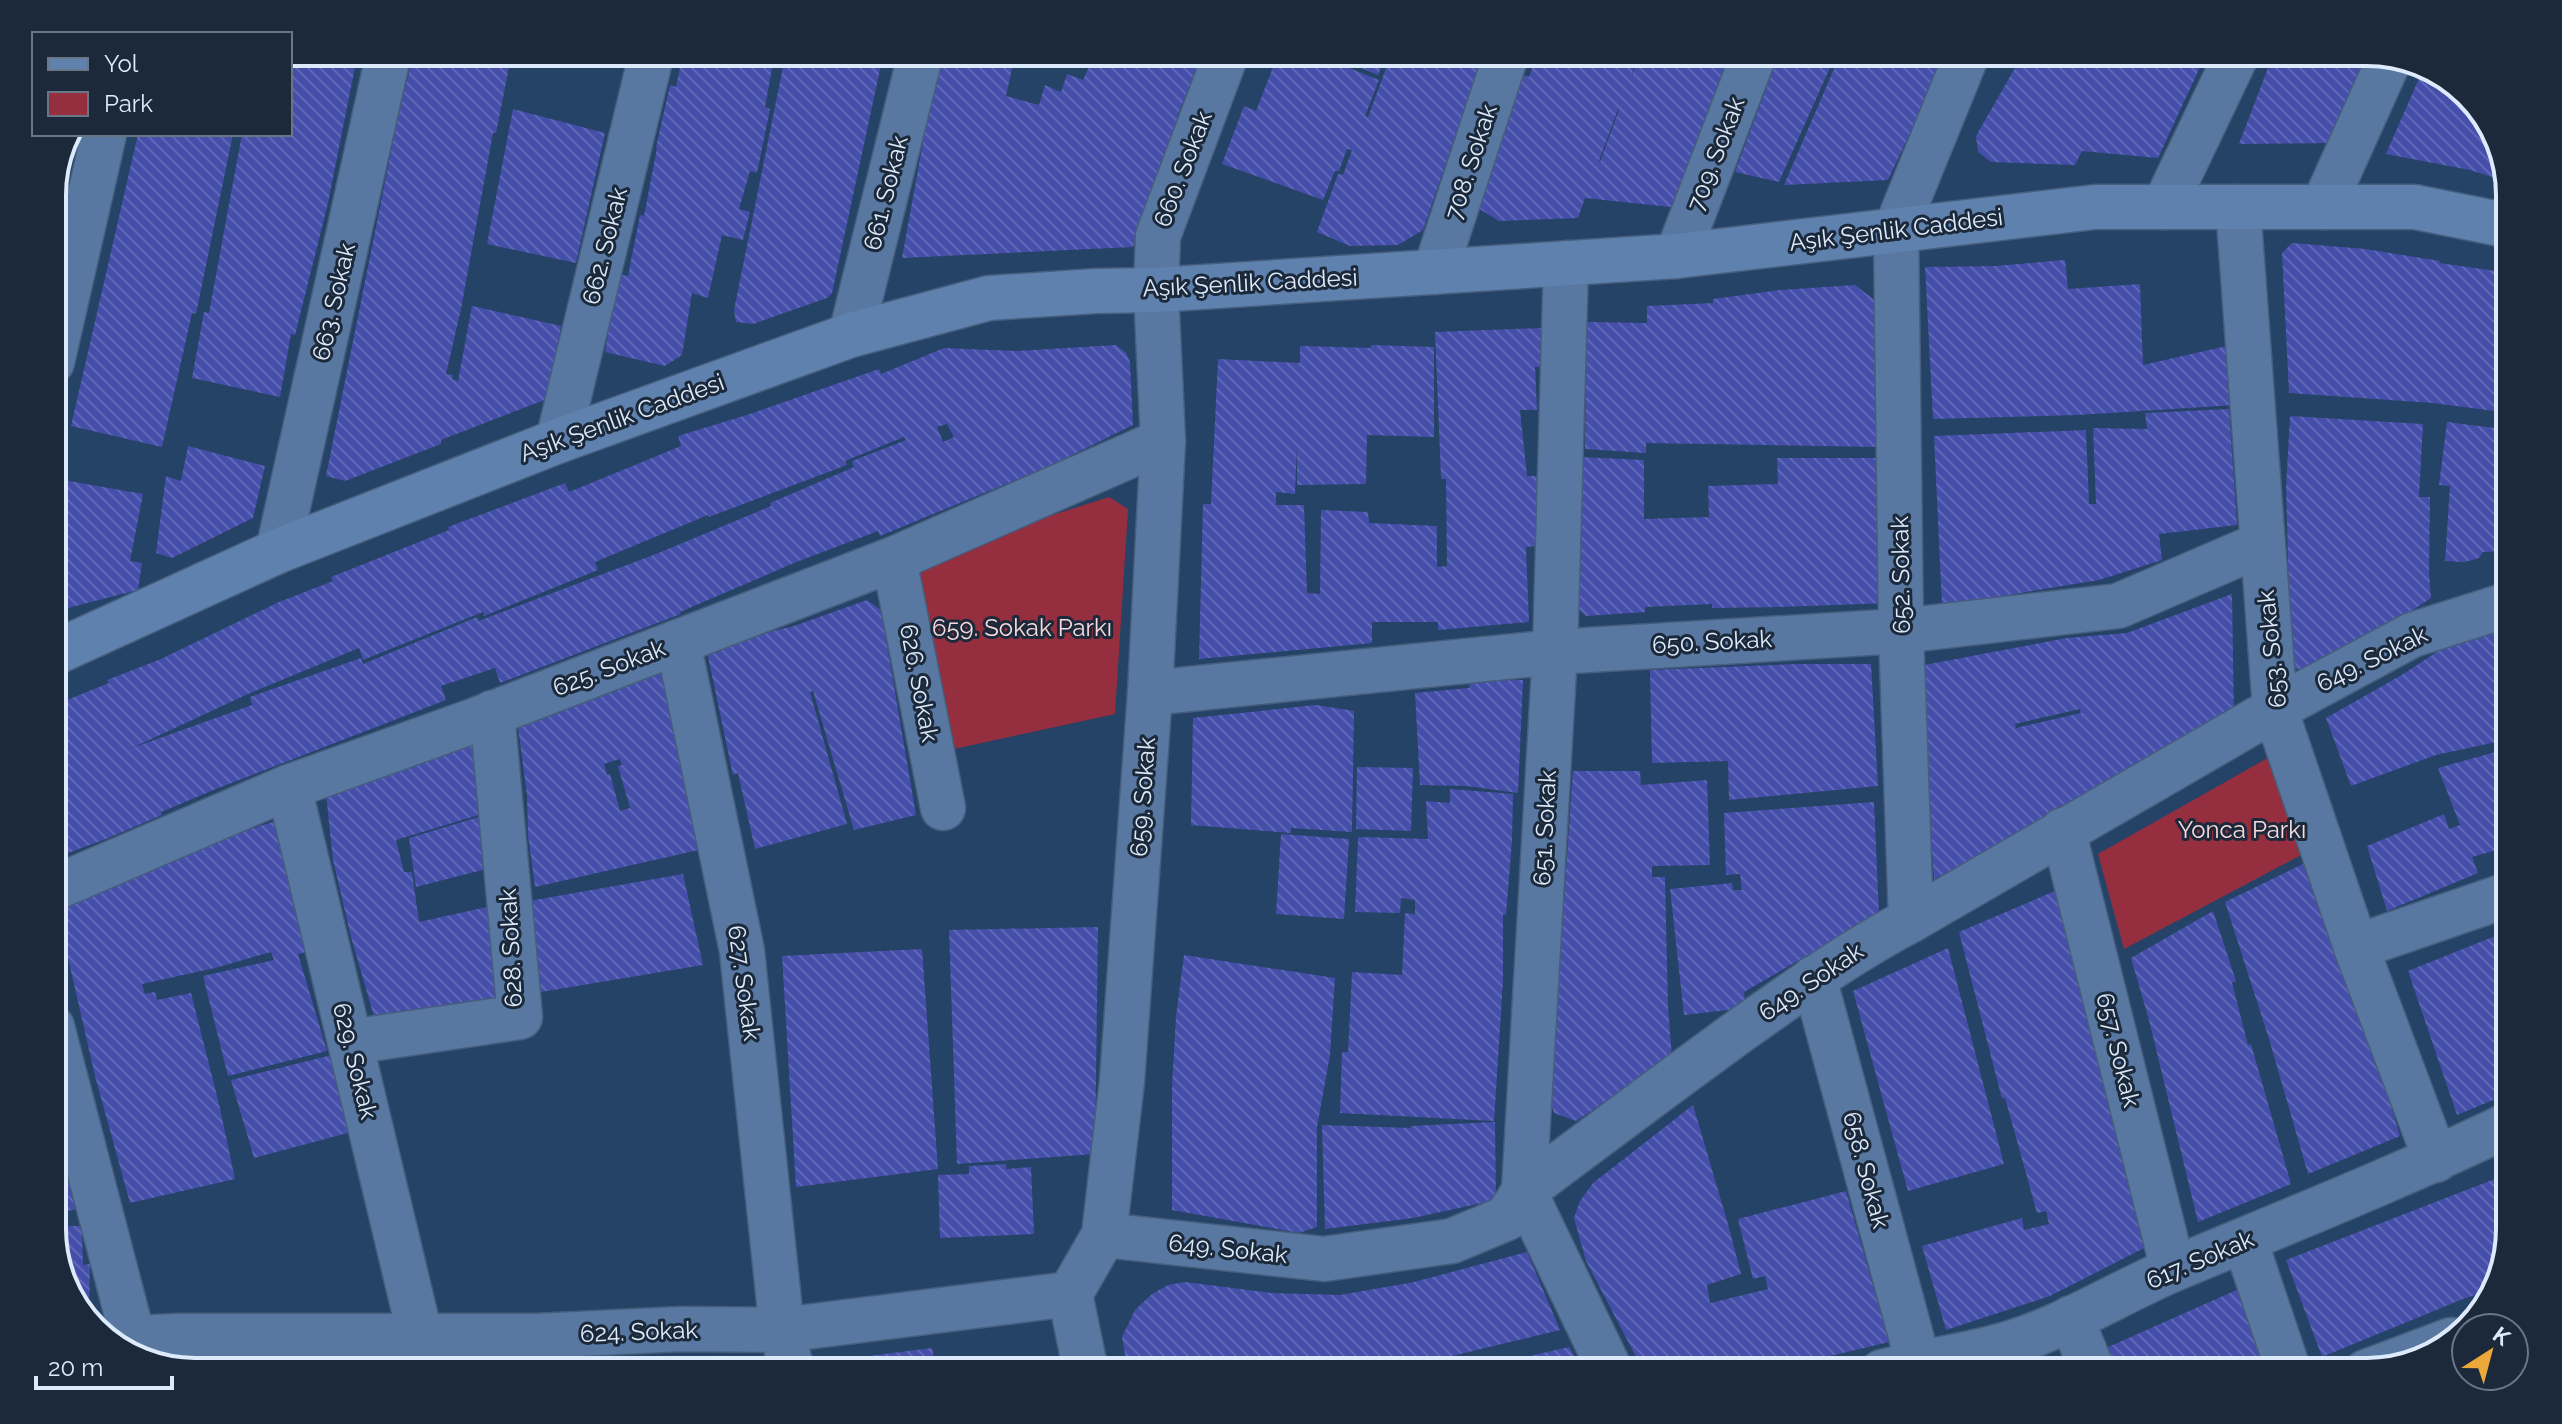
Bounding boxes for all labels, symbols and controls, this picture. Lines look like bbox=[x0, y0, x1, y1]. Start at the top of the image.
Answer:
legend bbox=[32, 32, 292, 136]
text: Yol bbox=[104, 49, 139, 78]
text: Park bbox=[104, 89, 153, 118]
street label: 709. Sokak bbox=[1681, 93, 1751, 215]
street label: 708. Sokak bbox=[1438, 100, 1503, 223]
street label: 660. Sokak bbox=[1147, 107, 1218, 231]
street label: 661. Sokak bbox=[857, 132, 914, 253]
street label: 662. Sokak bbox=[576, 184, 633, 307]
street label: Aşık Şenlik Caddesi bbox=[1787, 202, 2005, 257]
street label: 663. Sokak bbox=[306, 240, 361, 363]
street label: Aşık Şenlik Caddesi bbox=[1142, 262, 1358, 303]
street label: Aşık Şenlik Caddesi bbox=[516, 367, 728, 468]
street label: 652. Sokak bbox=[1885, 515, 1916, 634]
street label: 653. Sokak bbox=[2251, 588, 2292, 709]
park label: 659. Sokak Parkı bbox=[932, 613, 1112, 642]
street label: 649. Sokak bbox=[2312, 619, 2432, 698]
street label: 626. Sokak bbox=[894, 622, 945, 745]
street label: 650. Sokak bbox=[1651, 624, 1773, 659]
street label: 625. Sokak bbox=[549, 633, 669, 702]
street label: 659. Sokak bbox=[1124, 736, 1161, 858]
street label: 651. Sokak bbox=[1527, 769, 1562, 887]
park label: Yonca Parkı bbox=[2178, 815, 2306, 844]
street label: 628. Sokak bbox=[493, 887, 528, 1008]
street label: 627. Sokak bbox=[722, 923, 767, 1043]
street label: 649. Sokak bbox=[1753, 936, 1869, 1027]
street label: 657. Sokak bbox=[2090, 990, 2147, 1110]
street label: 629. Sokak bbox=[327, 1000, 384, 1122]
street label: 658. Sokak bbox=[1837, 1108, 1896, 1232]
street label: 617. Sokak bbox=[2142, 1224, 2258, 1295]
street label: 649. Sokak bbox=[1167, 1228, 1289, 1269]
north arrow bbox=[2450, 1312, 2530, 1392]
street label: 624. Sokak bbox=[579, 1315, 699, 1348]
text: K bbox=[2488, 1321, 2516, 1351]
scale bar bbox=[36, 1340, 172, 1390]
text: 20 m bbox=[48, 1353, 103, 1382]

